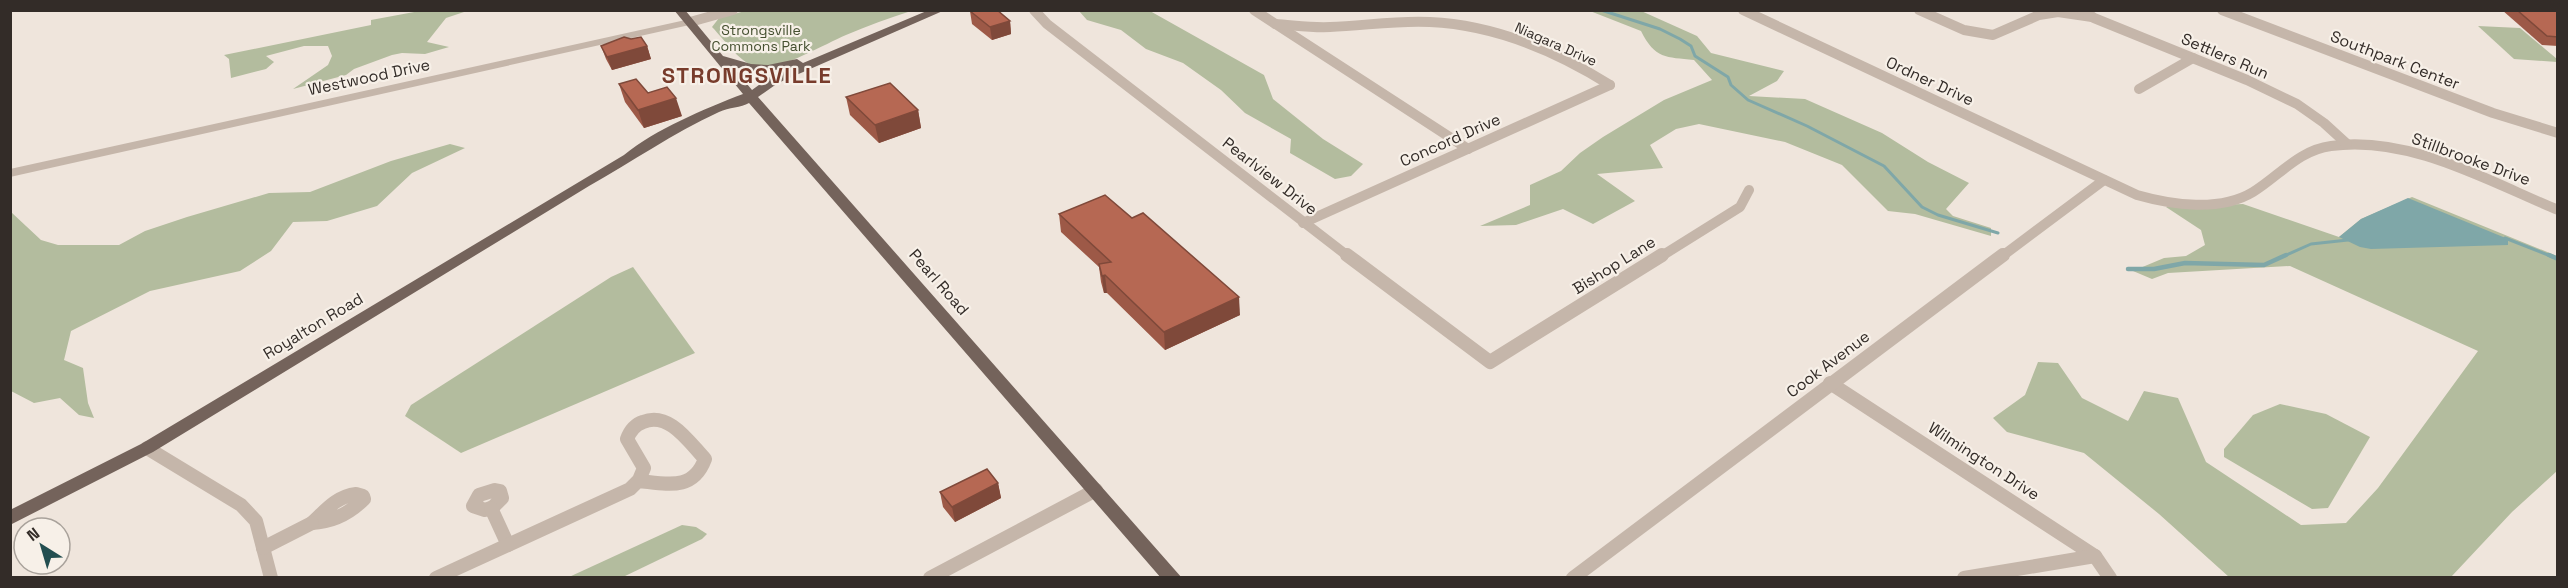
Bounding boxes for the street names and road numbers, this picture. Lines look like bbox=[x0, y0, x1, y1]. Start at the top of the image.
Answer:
street label: Niagara Drive bbox=[1512, 18, 1600, 70]
street label: Southpark Center bbox=[2327, 26, 2463, 94]
street label: Settlers Run bbox=[2178, 28, 2272, 84]
street label: Ordner Drive bbox=[1883, 52, 1977, 110]
street label: Westwood Drive bbox=[306, 54, 432, 100]
street label: Concord Drive bbox=[1396, 108, 1504, 172]
street label: Stillbrooke Drive bbox=[2409, 128, 2533, 190]
street label: Pearlview Drive bbox=[1218, 132, 1322, 220]
street label: Bishop Lane bbox=[1568, 231, 1660, 299]
street label: Pearl Road bbox=[904, 244, 974, 320]
street label: Royalton Road bbox=[259, 288, 367, 364]
street label: Cook Avenue bbox=[1782, 326, 1874, 402]
street label: Wilmington Drive bbox=[1924, 417, 2044, 505]

